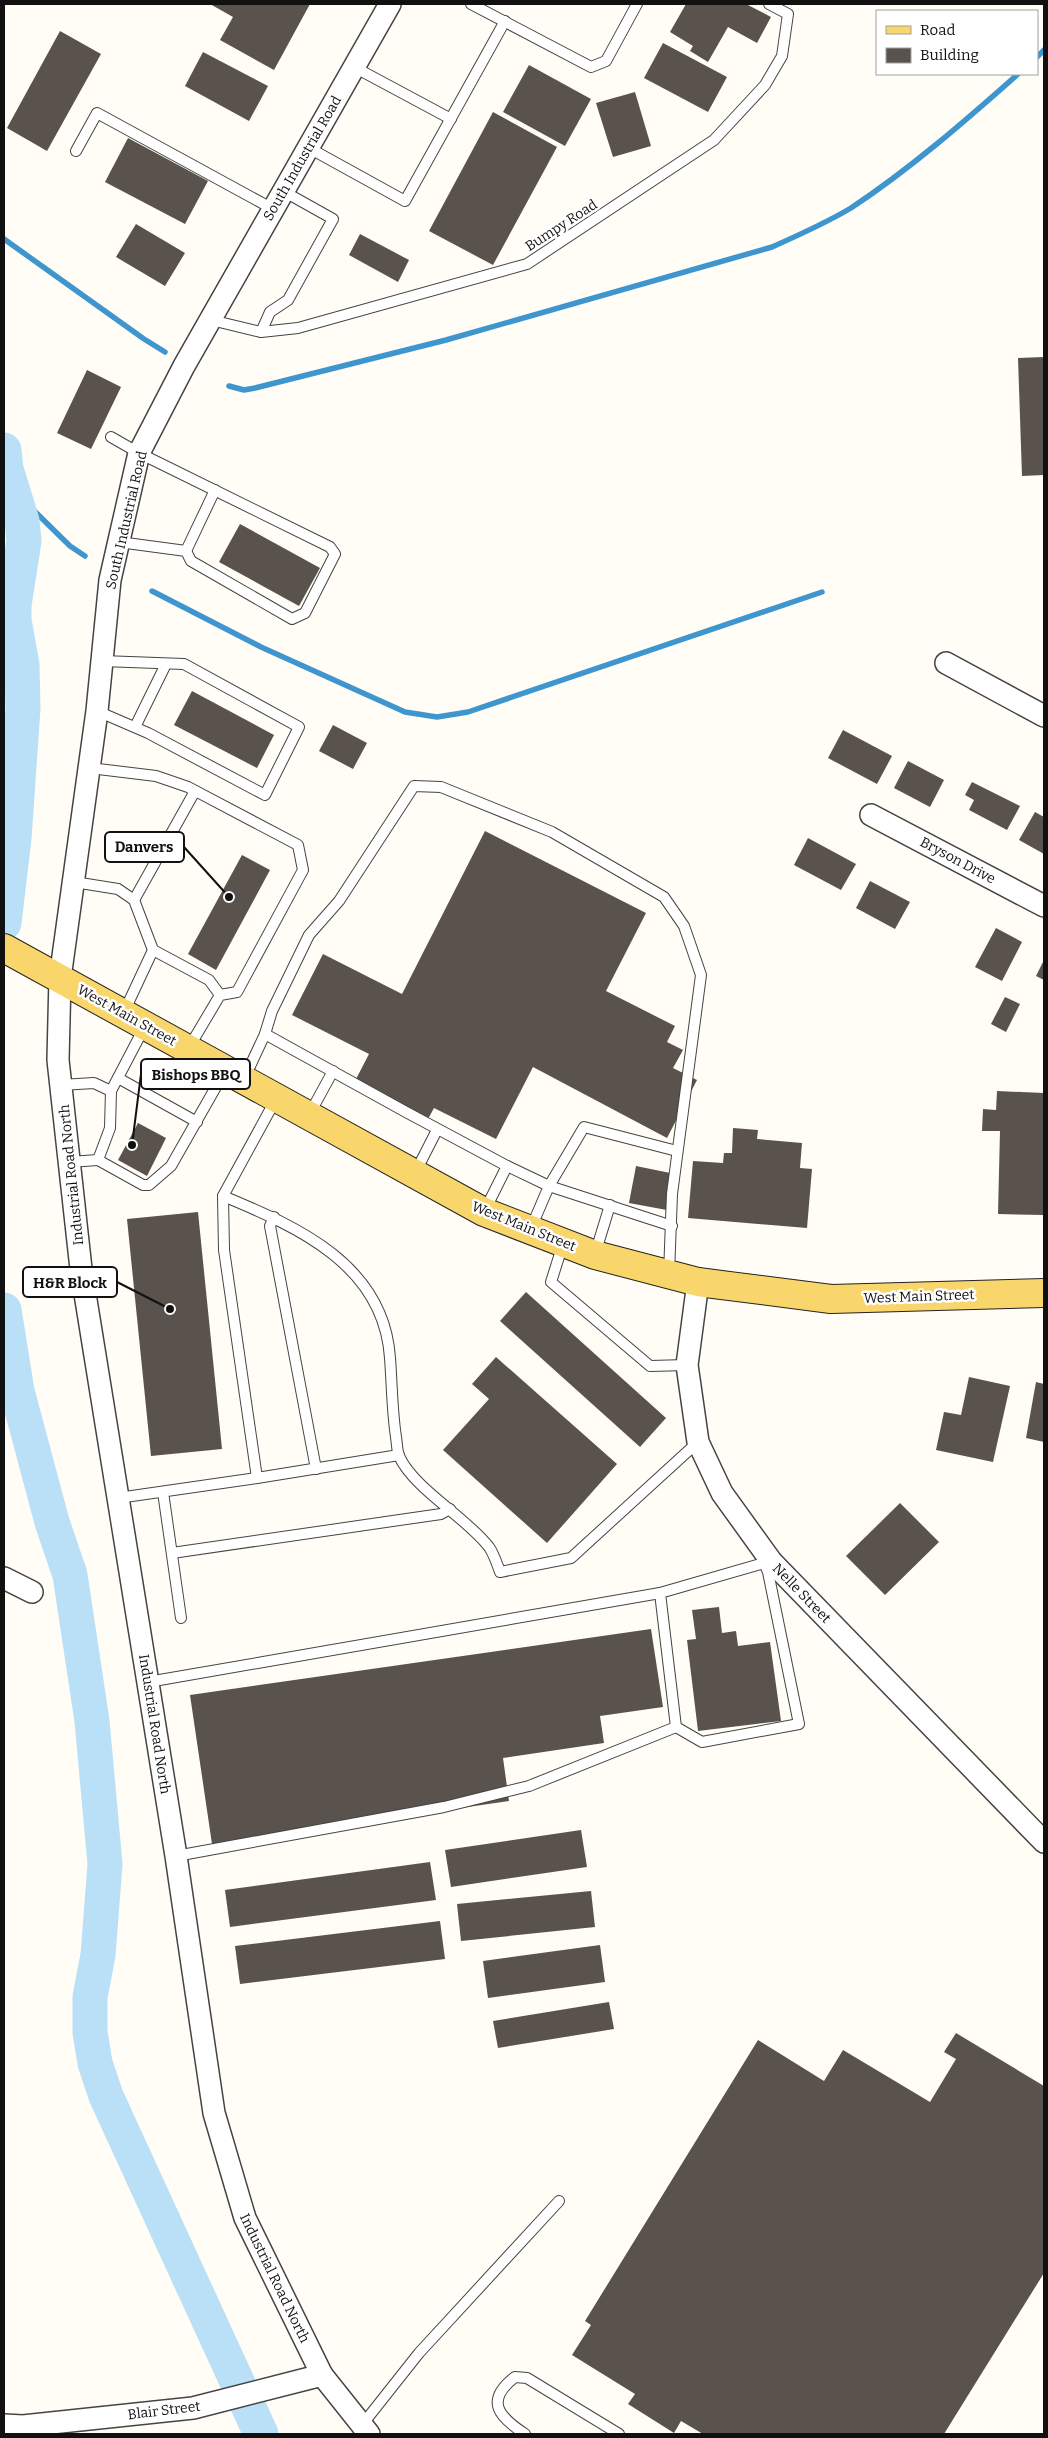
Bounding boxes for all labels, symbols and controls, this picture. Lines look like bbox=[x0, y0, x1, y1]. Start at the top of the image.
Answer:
legend bbox=[876, 10, 1038, 75]
text: Road bbox=[920, 21, 955, 39]
text: Building bbox=[920, 46, 979, 64]
street label: South Industrial Road bbox=[260, 93, 345, 224]
street label: Bumpy Road bbox=[522, 196, 600, 255]
street label: South Industrial Road bbox=[102, 449, 151, 591]
callout: Danvers bbox=[105, 832, 184, 862]
street label: Bryson Drive bbox=[917, 833, 998, 887]
text: Danvers bbox=[115, 838, 173, 856]
street label: West Main Street bbox=[74, 981, 179, 1050]
callout: Bishops BBQ bbox=[141, 1059, 250, 1089]
text: Bishops BBQ bbox=[151, 1066, 242, 1084]
street label: Industrial Road North bbox=[56, 1103, 87, 1246]
street label: West Main Street bbox=[469, 1198, 578, 1255]
callout: H&R Block bbox=[23, 1267, 117, 1297]
text: H&R Block bbox=[33, 1274, 107, 1292]
street label: West Main Street bbox=[863, 1286, 975, 1307]
street label: Nelle Street bbox=[769, 1560, 834, 1627]
street label: Industrial Road North bbox=[135, 1653, 174, 1796]
street label: Industrial Road North bbox=[236, 2211, 313, 2346]
street label: Blair Street bbox=[127, 2398, 201, 2423]

